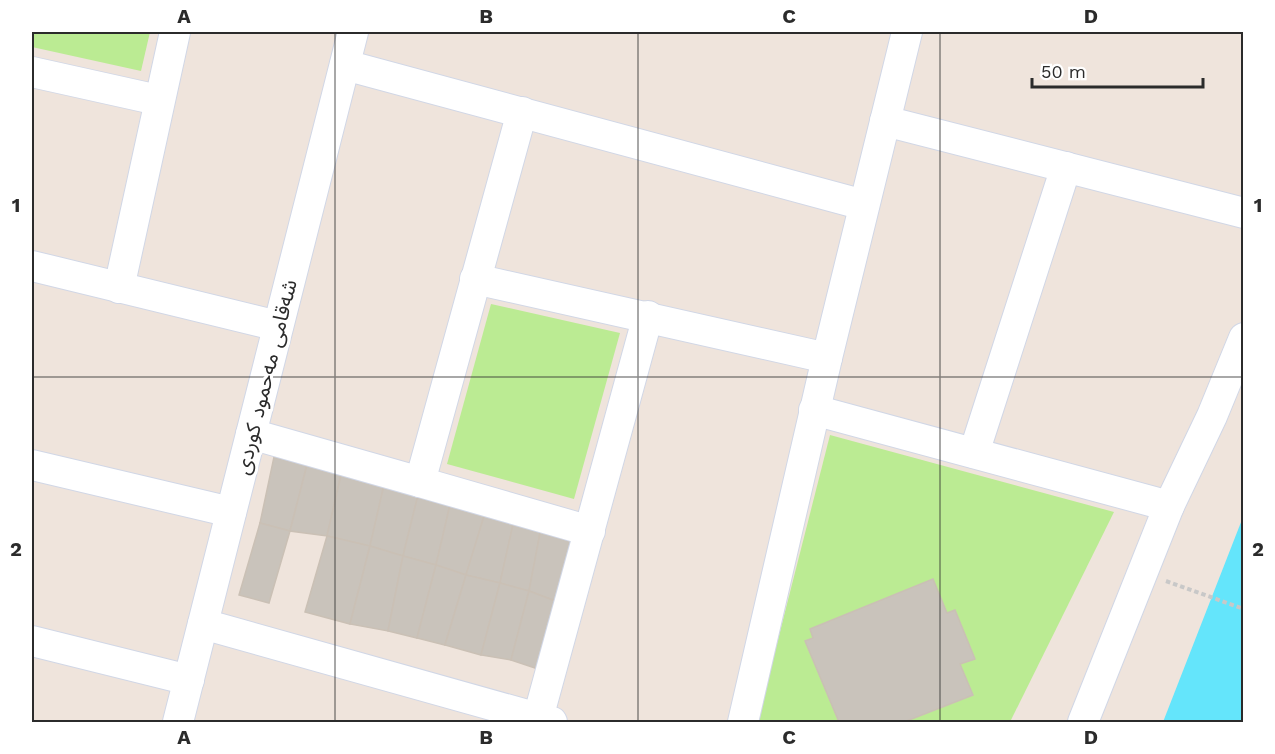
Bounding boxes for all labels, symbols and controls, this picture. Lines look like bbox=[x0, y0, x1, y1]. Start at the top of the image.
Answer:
text: A bbox=[177, 4, 191, 28]
text: B bbox=[479, 4, 493, 28]
text: C bbox=[782, 4, 796, 28]
text: D bbox=[1084, 4, 1098, 28]
scale bar bbox=[1032, 51, 1203, 89]
text: 50 m bbox=[1041, 61, 1086, 82]
text: 1 bbox=[12, 193, 20, 217]
text: 1 bbox=[1254, 193, 1262, 217]
street label: شەقامی مەحمود کوردی bbox=[229, 277, 302, 477]
text: 2 bbox=[10, 537, 22, 561]
text: 2 bbox=[1252, 537, 1264, 561]
text: A bbox=[177, 725, 191, 749]
text: B bbox=[479, 725, 493, 749]
text: C bbox=[782, 725, 796, 749]
text: D bbox=[1084, 725, 1098, 749]

